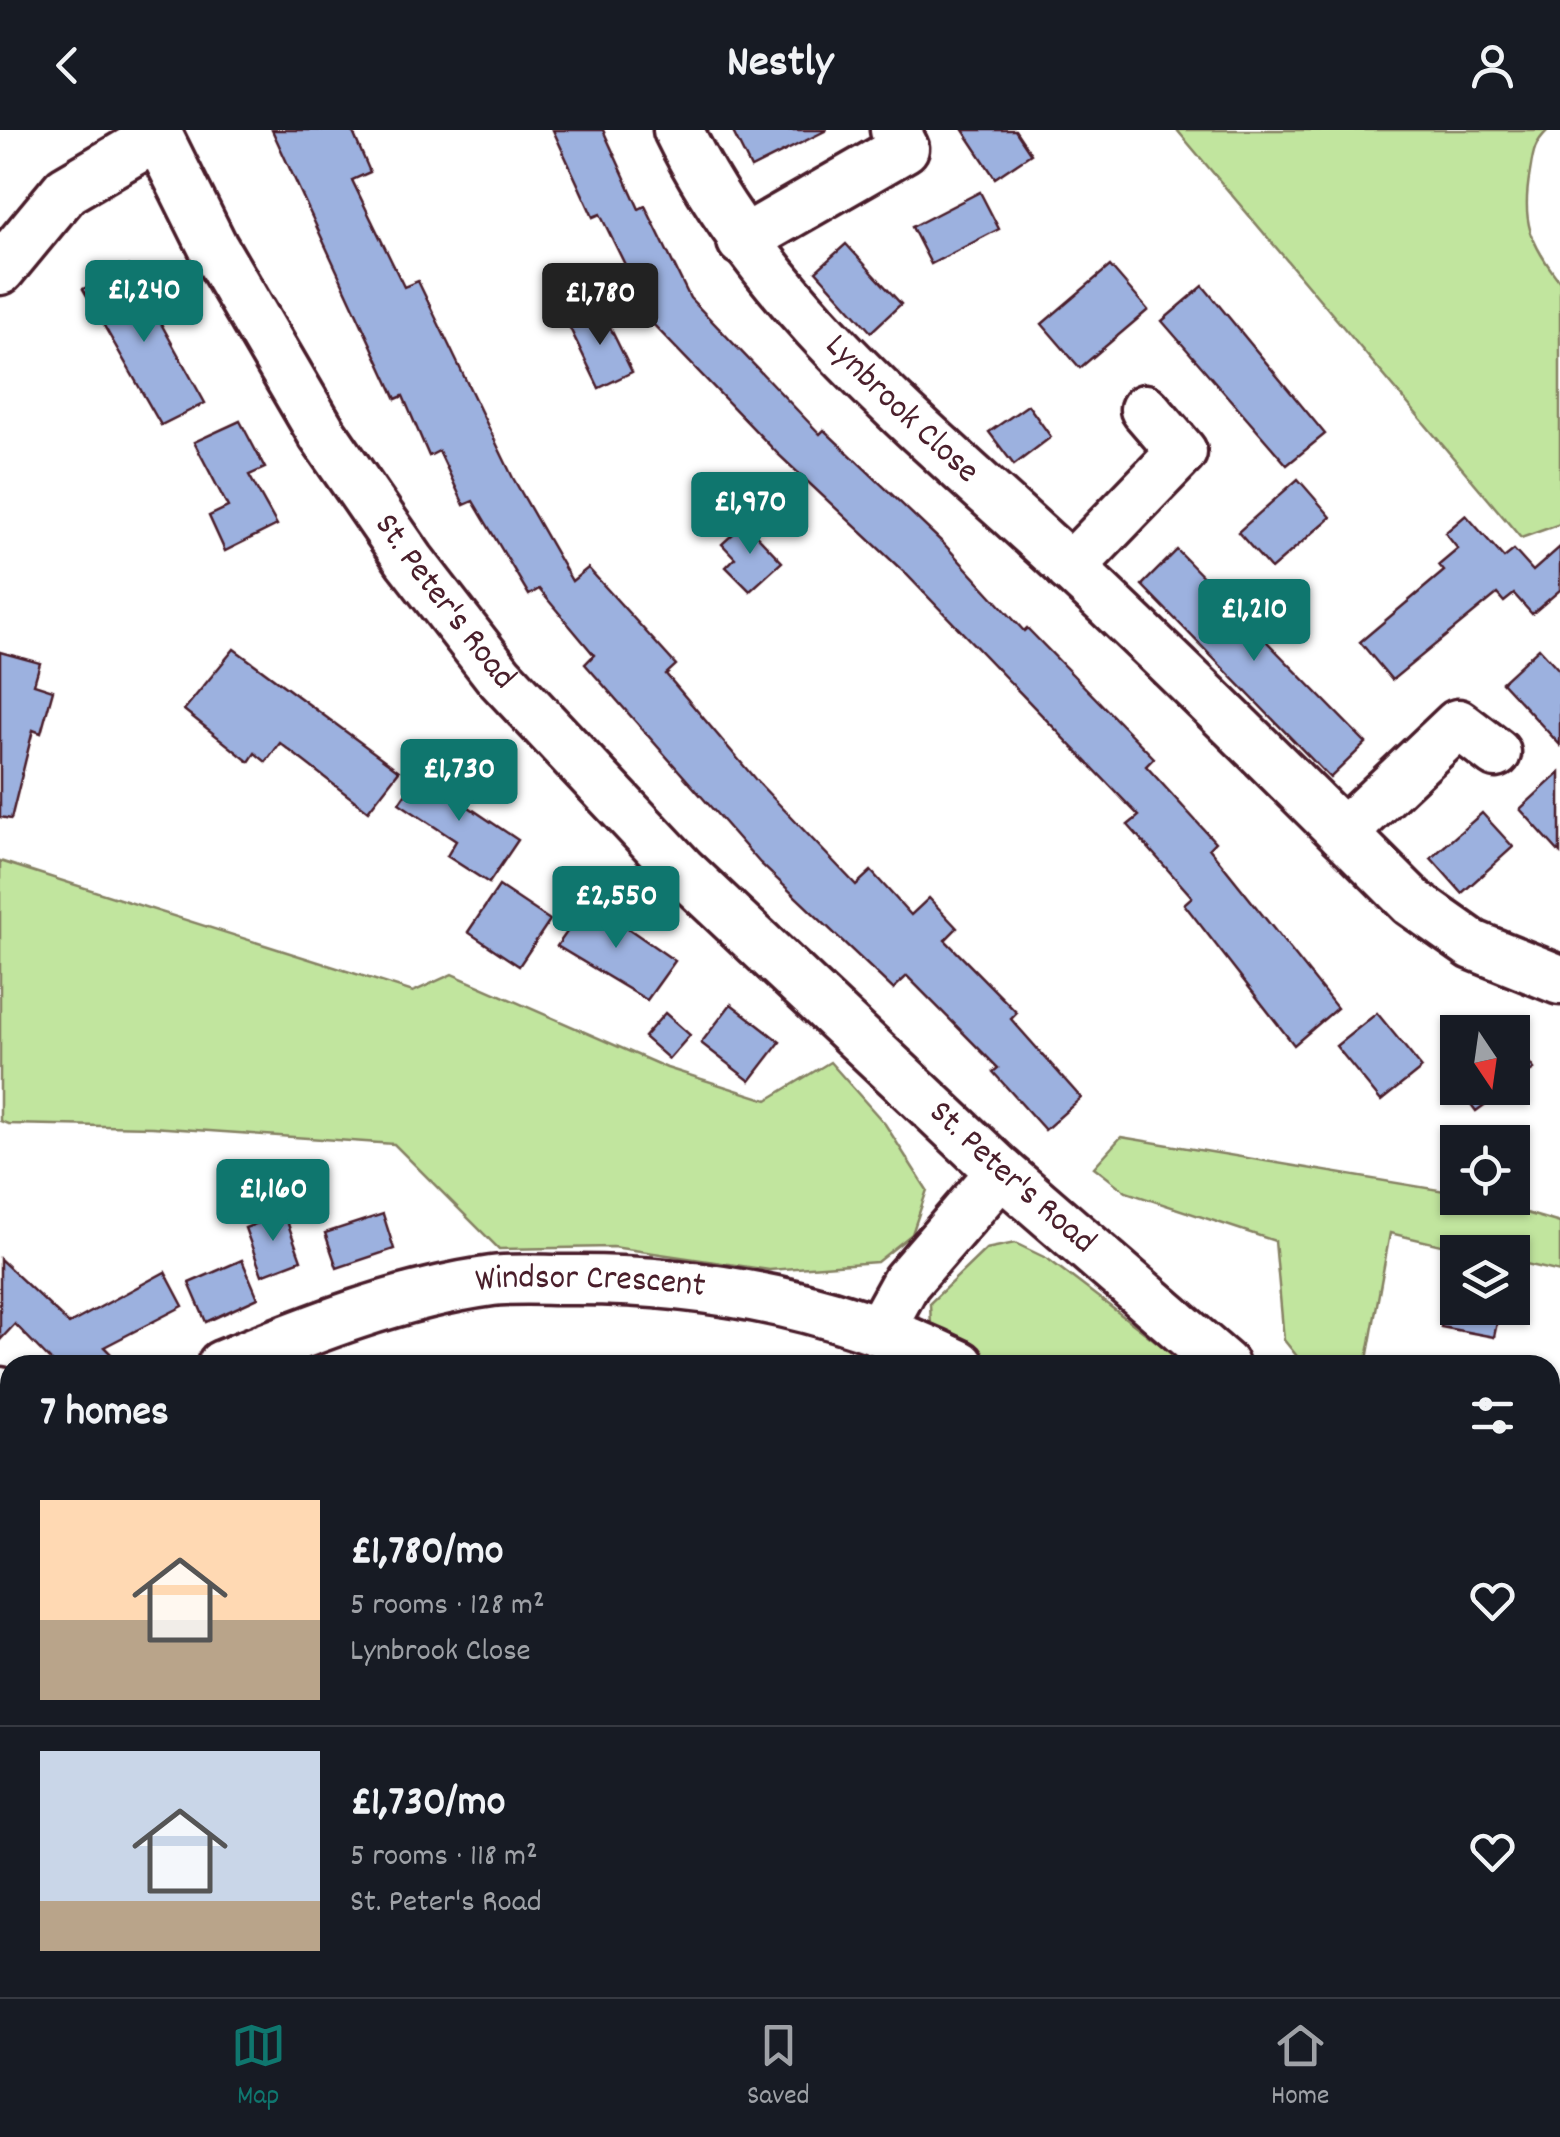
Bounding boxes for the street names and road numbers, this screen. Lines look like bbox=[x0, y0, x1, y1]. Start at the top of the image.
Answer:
street label: Lynbrook Close bbox=[812, 324, 989, 497]
street label: St. Peter's Road bbox=[360, 504, 526, 703]
street label: St. Peter's Road bbox=[916, 1090, 1106, 1267]
street label: Windsor Crescent bbox=[472, 1254, 708, 1313]

